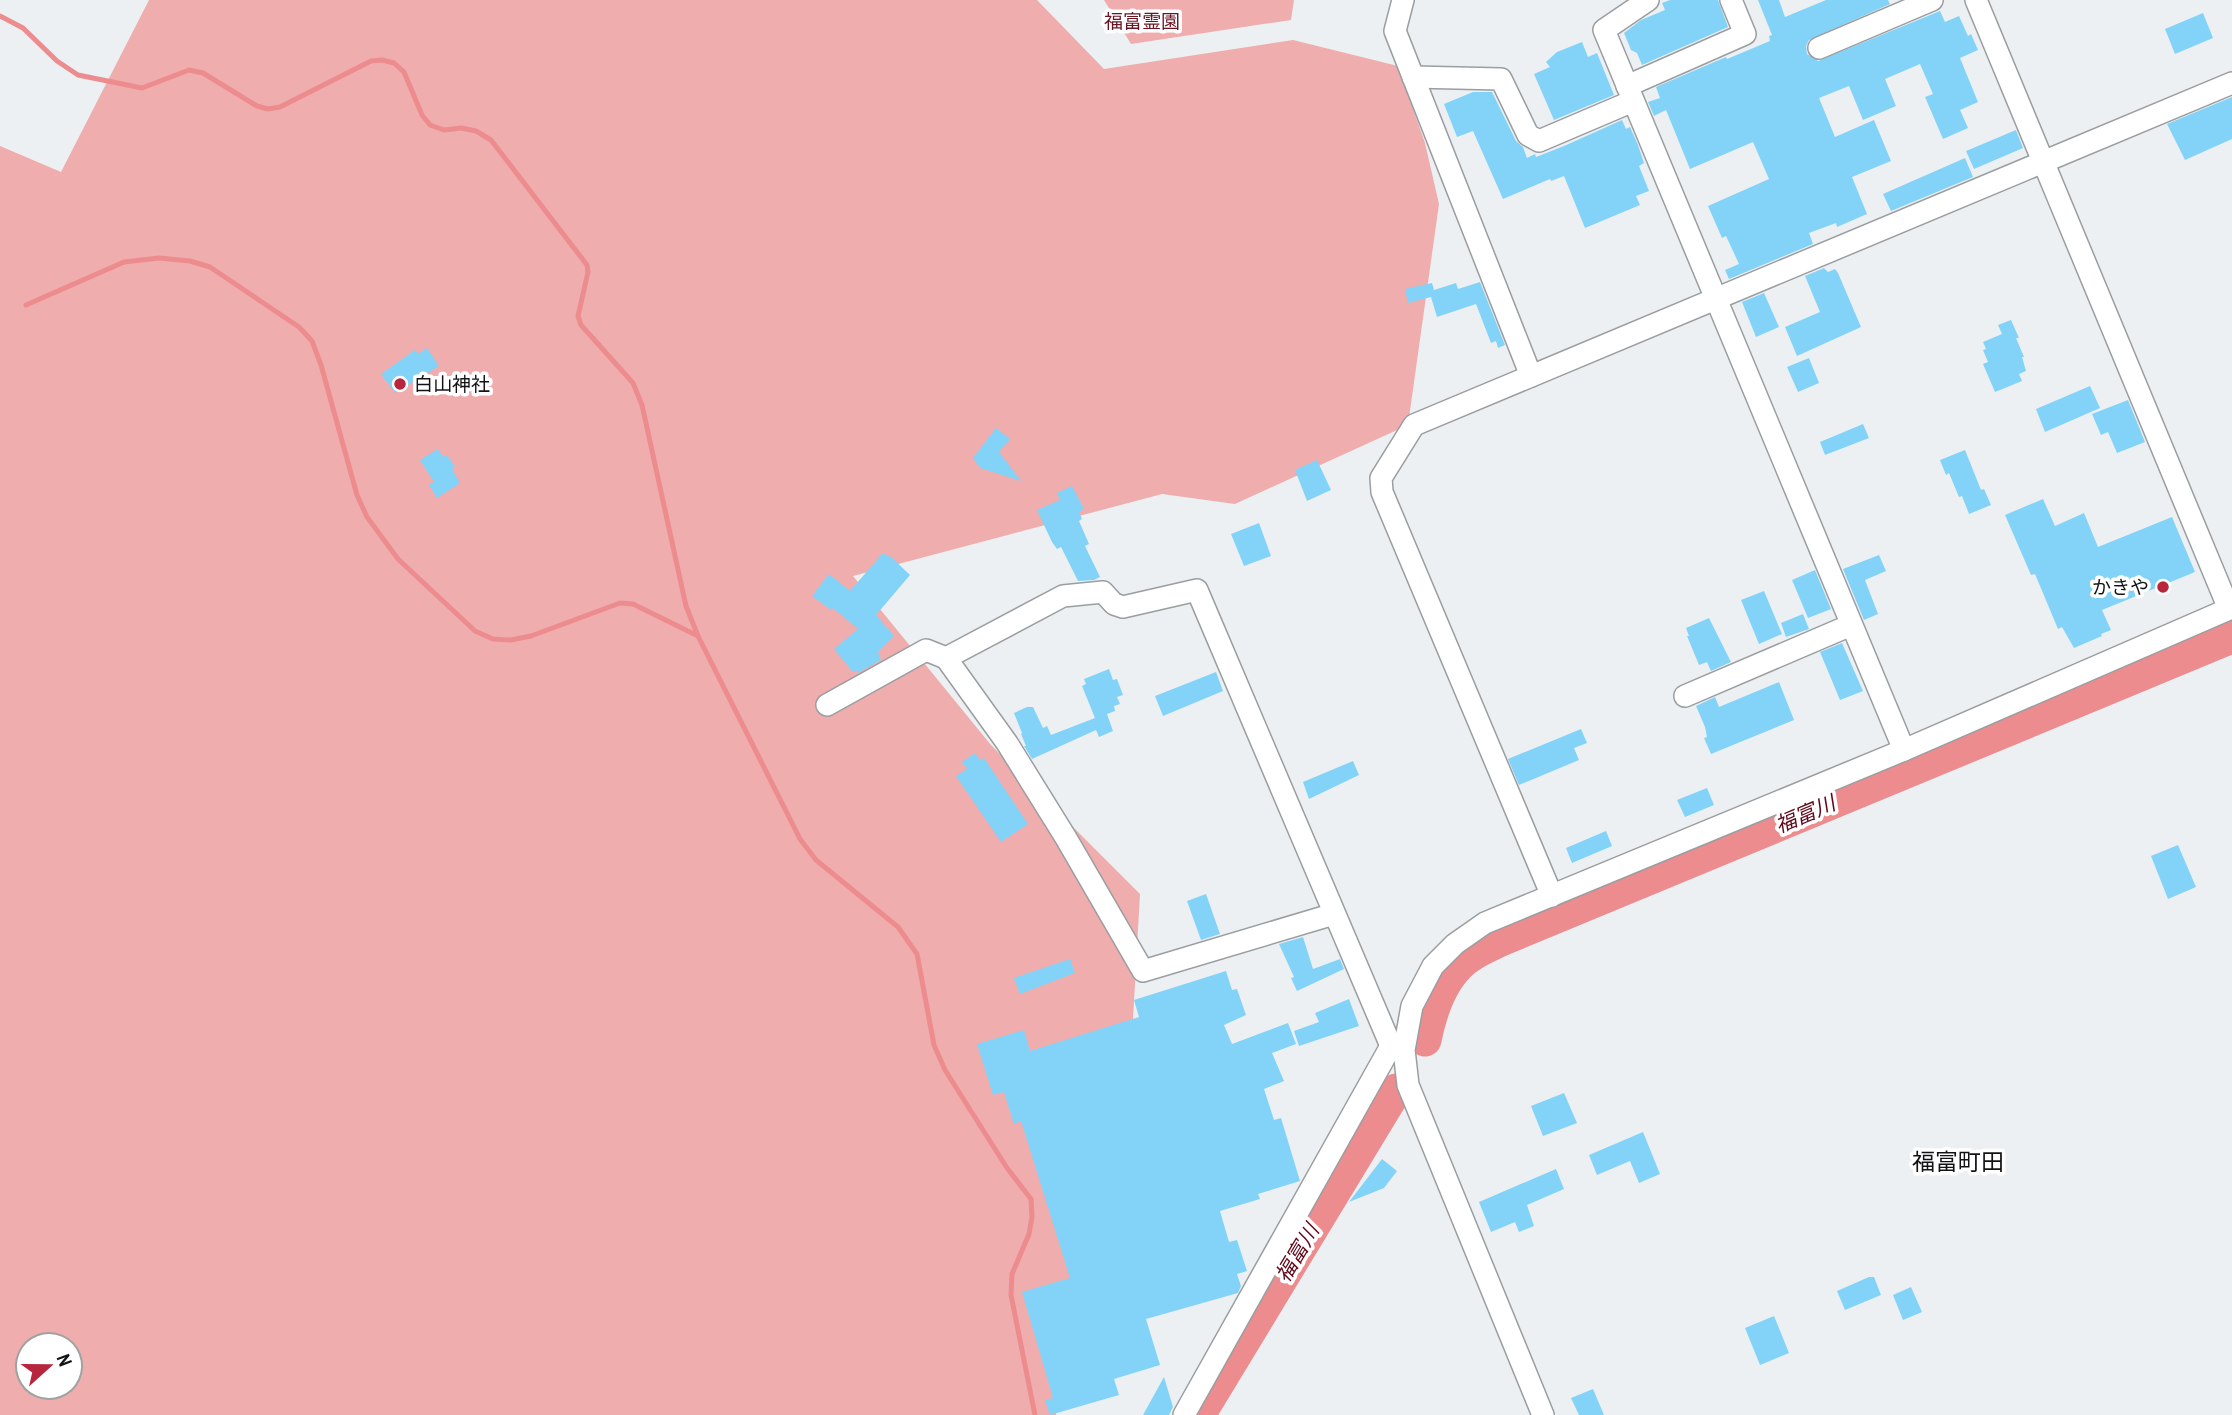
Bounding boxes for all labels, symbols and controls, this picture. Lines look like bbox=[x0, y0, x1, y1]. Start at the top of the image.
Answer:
park label: 福富霊園 bbox=[1104, 8, 1180, 34]
place label: 白山神社 bbox=[414, 371, 490, 397]
marker: 白山神社 bbox=[392, 376, 408, 392]
place label: かきや bbox=[2092, 574, 2149, 600]
marker: かきや bbox=[2155, 579, 2171, 595]
water label: 福富川 bbox=[1770, 788, 1842, 840]
district label: 福富町田 bbox=[1912, 1146, 2004, 1177]
water label: 福富川 bbox=[1268, 1217, 1327, 1287]
north arrow bbox=[14, 1331, 84, 1401]
text: N bbox=[51, 1350, 79, 1370]

